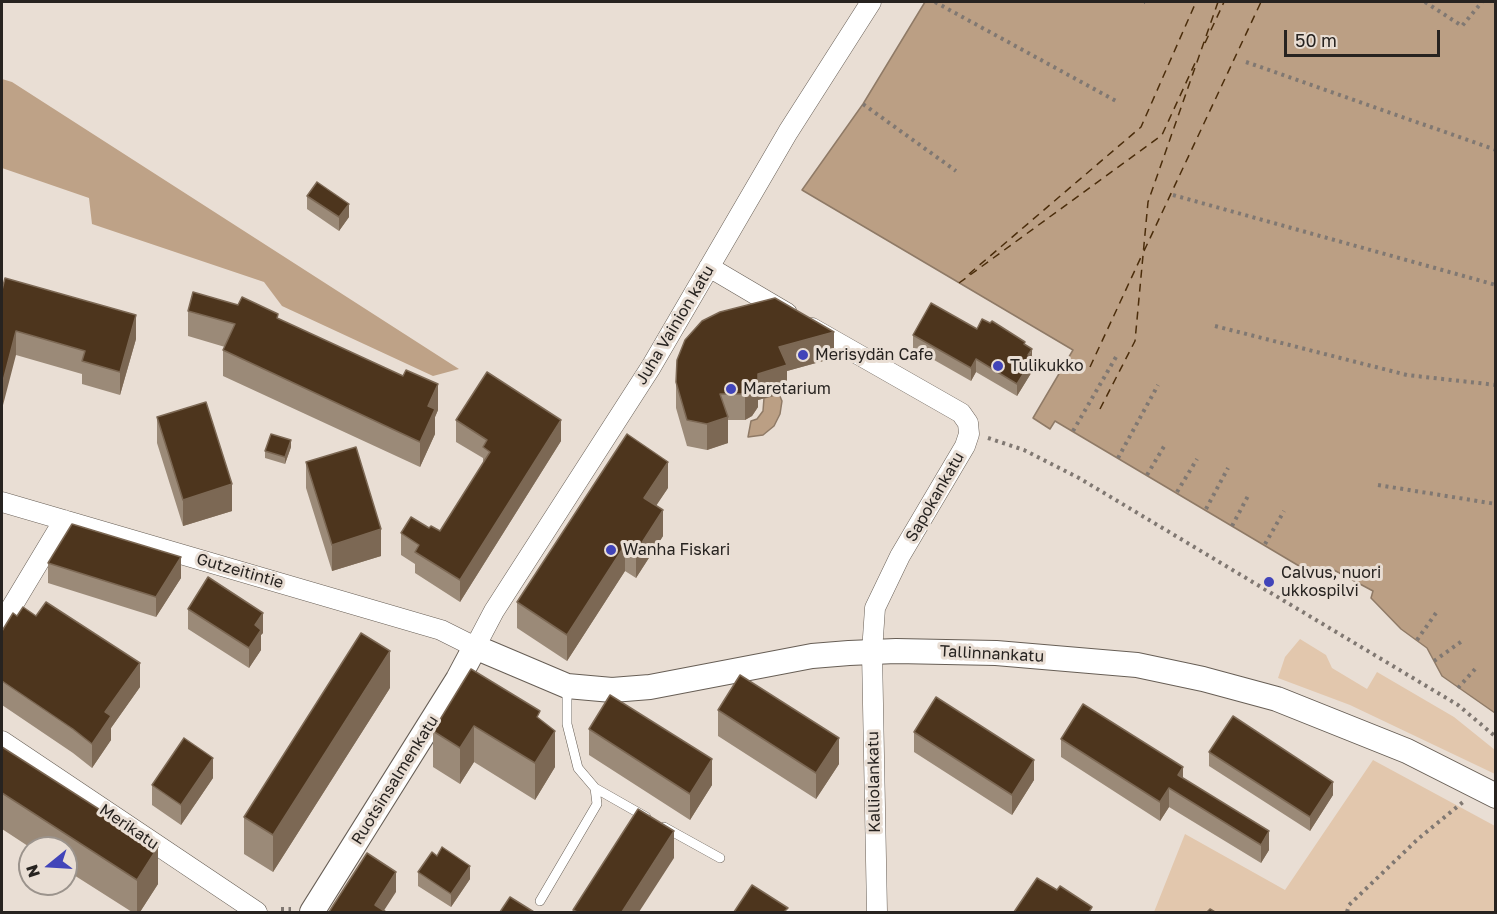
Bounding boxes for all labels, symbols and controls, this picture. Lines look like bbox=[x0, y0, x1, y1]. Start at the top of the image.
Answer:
scale bar bbox=[1287, 18, 1443, 56]
text: 50 m bbox=[1295, 29, 1337, 51]
street label: Juha Vainion katu bbox=[632, 262, 718, 388]
place label: Merisydän Cafe bbox=[815, 345, 933, 365]
marker: Merisydän Cafe bbox=[796, 348, 810, 362]
place label: Tulikukko bbox=[1010, 356, 1084, 376]
marker: Tulikukko bbox=[991, 359, 1005, 373]
place label: Maretarium bbox=[743, 379, 831, 399]
marker: Maretarium bbox=[724, 382, 738, 396]
street label: Sapokankatu bbox=[902, 449, 968, 545]
place label: Wanha Fiskari bbox=[623, 540, 730, 560]
marker: Wanha Fiskari bbox=[604, 543, 618, 557]
street label: Gutzeitintie bbox=[194, 549, 286, 593]
place label: Calvus, nuori ukkospilvi bbox=[1281, 563, 1381, 601]
marker: Calvus, nuori ukkospilvi bbox=[1262, 575, 1276, 589]
street label: Tallinnankatu bbox=[939, 642, 1045, 666]
street label: Ruotsinsalmenkatu bbox=[347, 712, 443, 848]
street label: Kalliolankatu bbox=[864, 731, 884, 833]
street label: Merikatu bbox=[96, 800, 162, 854]
north arrow bbox=[18, 836, 78, 896]
text: N bbox=[21, 862, 44, 880]

